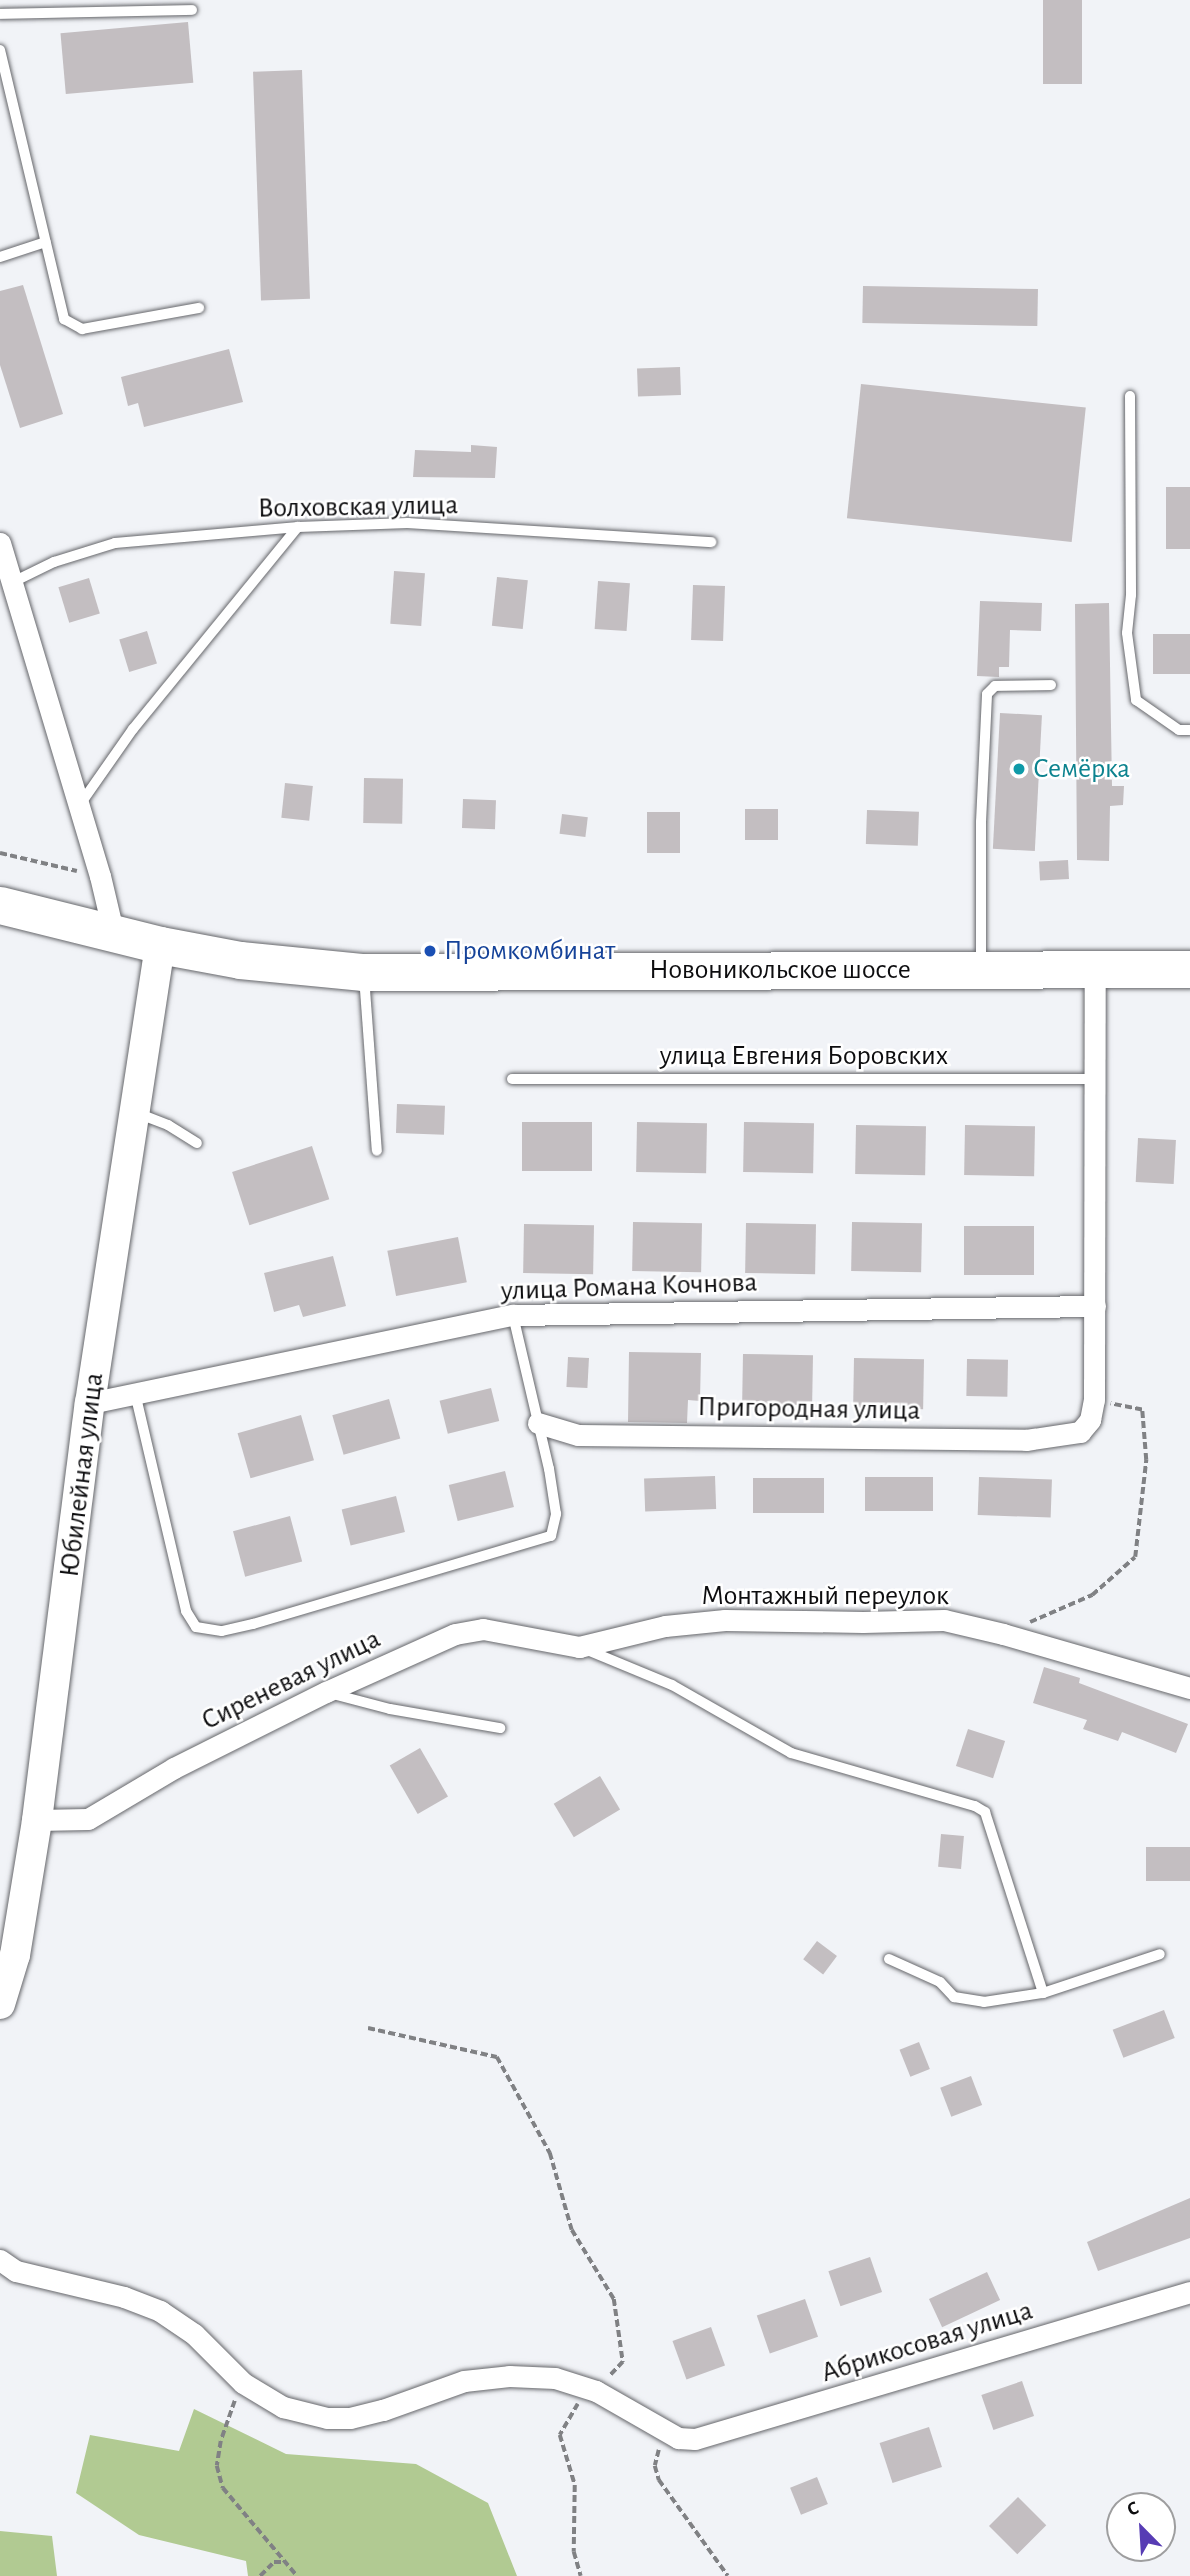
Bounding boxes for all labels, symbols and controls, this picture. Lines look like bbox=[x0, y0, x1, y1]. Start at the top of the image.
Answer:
street label: Волховская улица bbox=[258, 488, 458, 526]
place label: Семёрка bbox=[1033, 752, 1130, 786]
marker: Семёрка bbox=[1011, 761, 1027, 777]
place label: Промкомбинат bbox=[444, 934, 615, 968]
marker: Промкомбинат bbox=[422, 943, 438, 959]
street label: Новоникольское шоссе bbox=[649, 953, 911, 987]
street label: улица Евгения Боровских bbox=[660, 1039, 948, 1073]
street label: улица Романа Кочнова bbox=[500, 1266, 758, 1308]
street label: Юбилейная улица bbox=[53, 1371, 111, 1579]
street label: Пригородная улица bbox=[697, 1390, 921, 1428]
street label: Монтажный переулок bbox=[701, 1579, 949, 1613]
street label: Сиреневая улица bbox=[196, 1622, 386, 1738]
street label: Абрикосовая улица bbox=[817, 2294, 1037, 2390]
north arrow bbox=[1106, 2492, 1176, 2562]
text: С bbox=[1124, 2498, 1142, 2520]

